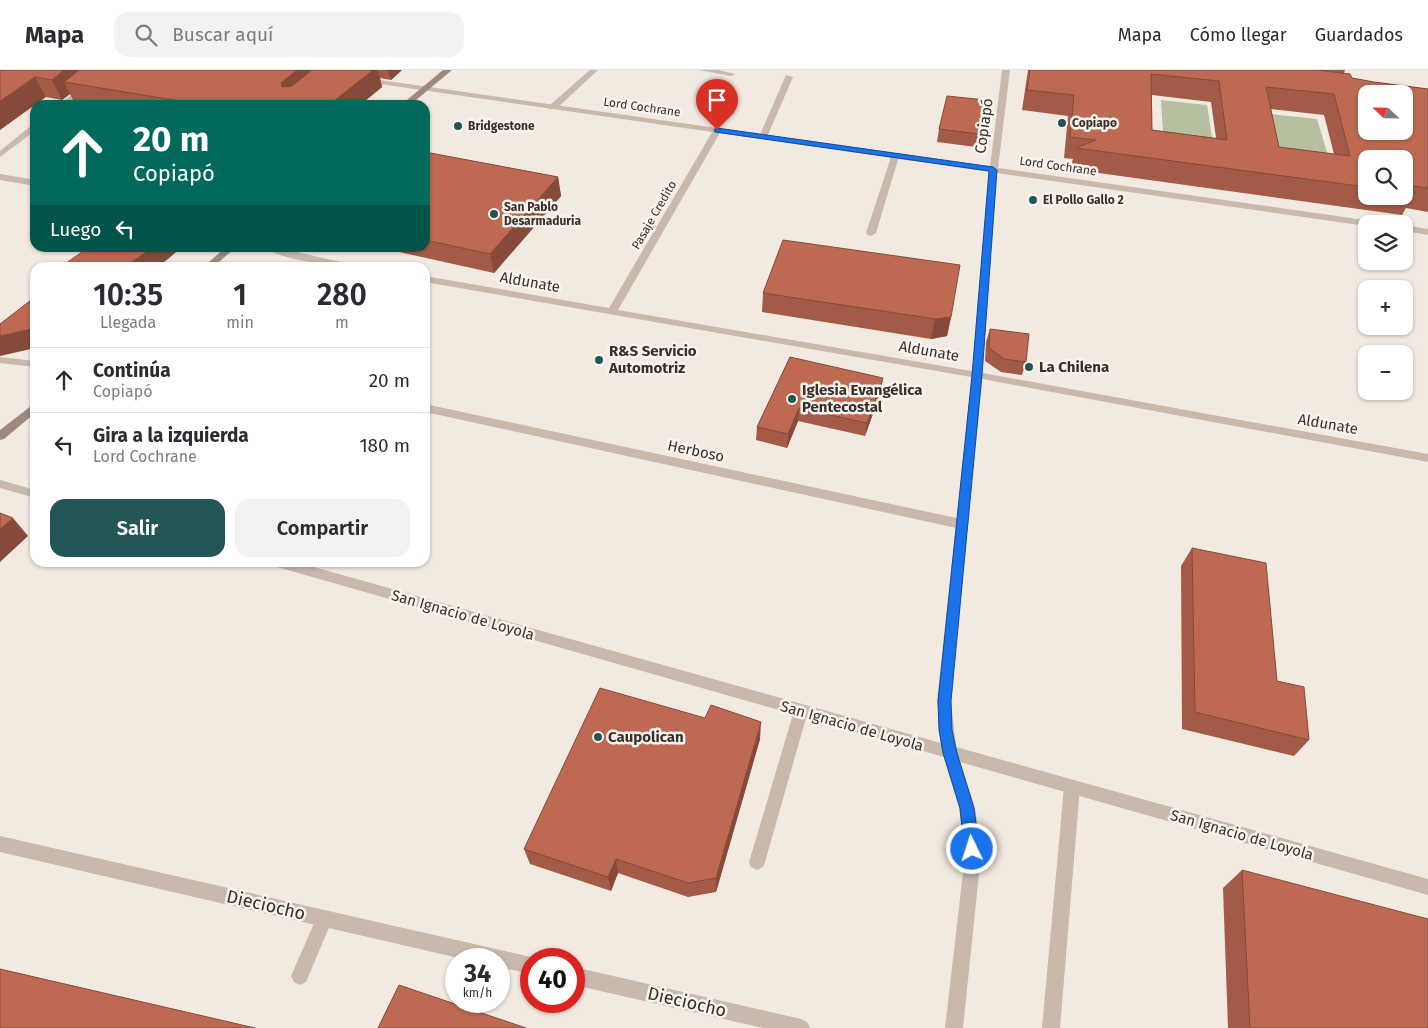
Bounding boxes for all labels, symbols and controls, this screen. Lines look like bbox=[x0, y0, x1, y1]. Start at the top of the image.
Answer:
search box bbox=[114, 12, 464, 57]
text: Mapa bbox=[25, 21, 84, 49]
icon: search bbox=[132, 21, 160, 49]
text: Buscar aquí bbox=[172, 23, 273, 46]
text: Mapa bbox=[1118, 24, 1162, 46]
text: Cómo llegar bbox=[1190, 24, 1287, 46]
text: Guardados bbox=[1315, 24, 1403, 46]
pin bbox=[696, 79, 738, 130]
north arrow bbox=[1358, 85, 1412, 140]
map controls bbox=[1358, 85, 1413, 400]
icon: arrive bbox=[703, 86, 731, 114]
street label: Lord Cochrane bbox=[602, 95, 682, 119]
street label: Copiapó bbox=[971, 97, 997, 155]
place label: Copiapo bbox=[1072, 116, 1117, 130]
marker: Copiapo bbox=[1056, 117, 1068, 129]
text: 20 m bbox=[133, 118, 209, 160]
place label: Bridgestone bbox=[468, 119, 535, 133]
icon: ahead bbox=[50, 120, 115, 185]
marker: Bridgestone bbox=[452, 120, 464, 132]
button: search bbox=[1358, 150, 1413, 205]
street label: Lord Cochrane bbox=[1018, 154, 1098, 178]
text: Copiapó bbox=[133, 160, 215, 187]
street label: Pasaje Credito bbox=[629, 178, 679, 252]
place label: El Pollo Gallo 2 bbox=[1043, 193, 1124, 207]
marker: El Pollo Gallo 2 bbox=[1027, 194, 1039, 206]
place label: San Pablo Desarmaduria bbox=[504, 200, 581, 228]
marker: San Pablo Desarmaduria bbox=[488, 208, 500, 220]
icon: left bbox=[111, 215, 139, 243]
button: layers bbox=[1358, 215, 1413, 270]
text: Luego bbox=[50, 218, 101, 241]
street label: Aldunate bbox=[498, 268, 562, 296]
text: 10:35 bbox=[93, 277, 163, 313]
text: 1 bbox=[233, 277, 247, 313]
text: 280 bbox=[317, 277, 367, 313]
button: + bbox=[1358, 280, 1413, 335]
text: Llegada bbox=[100, 313, 156, 332]
text: min bbox=[226, 313, 254, 332]
text: m bbox=[335, 313, 349, 332]
street label: Aldunate bbox=[897, 337, 961, 365]
place label: R&S Servicio Automotriz bbox=[608, 342, 697, 377]
button: − bbox=[1358, 345, 1413, 400]
marker: R&S Servicio Automotriz bbox=[593, 354, 605, 366]
place label: La Chilena bbox=[1039, 358, 1109, 376]
text: Continúa bbox=[93, 359, 171, 382]
marker: La Chilena bbox=[1023, 361, 1035, 373]
icon: ahead bbox=[50, 366, 78, 394]
text: 20 m bbox=[369, 369, 410, 392]
place label: Iglesia Evangélica Pentecostal bbox=[802, 381, 923, 416]
text: Copiapó bbox=[93, 382, 153, 401]
marker: Iglesia Evangélica Pentecostal bbox=[786, 393, 798, 405]
street label: Aldunate bbox=[1296, 410, 1360, 438]
text: Gira a la izquierda bbox=[93, 424, 249, 447]
icon: left bbox=[50, 431, 78, 459]
text: 180 m bbox=[359, 434, 410, 457]
street label: Herboso bbox=[666, 436, 726, 466]
text: Lord Cochrane bbox=[93, 447, 197, 466]
button: Salir bbox=[50, 499, 225, 557]
button: Compartir bbox=[235, 499, 410, 557]
street label: San Ignacio de Loyola bbox=[389, 586, 537, 644]
street label: San Ignacio de Loyola bbox=[778, 697, 926, 755]
place label: Caupolican bbox=[608, 728, 684, 746]
marker: Caupolican bbox=[592, 731, 604, 743]
street label: San Ignacio de Loyola bbox=[1168, 806, 1316, 864]
position arrow bbox=[945, 822, 997, 874]
street label: Dieciocho bbox=[224, 885, 308, 925]
speed limit sign: 40 bbox=[520, 948, 585, 1013]
text: 34 bbox=[464, 959, 491, 989]
street label: Dieciocho bbox=[645, 982, 729, 1022]
text: km/h bbox=[463, 986, 492, 1000]

